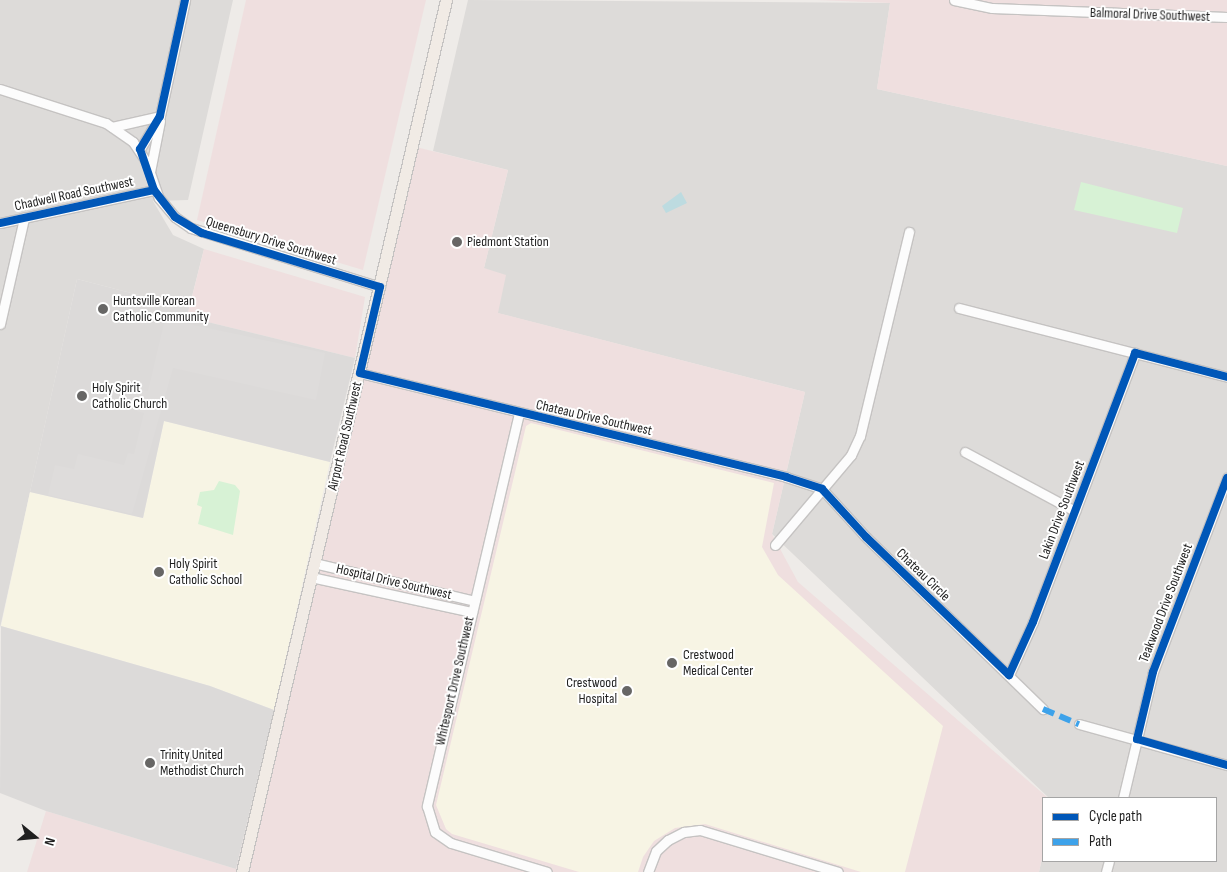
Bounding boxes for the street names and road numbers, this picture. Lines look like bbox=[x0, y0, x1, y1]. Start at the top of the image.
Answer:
street label: Balmoral Drive Southwest bbox=[1090, 5, 1210, 25]
street label: Chadwell Road Southwest bbox=[13, 173, 135, 215]
street label: Queensbury Drive Southwest bbox=[204, 213, 338, 269]
street label: Airport Road Southwest bbox=[324, 380, 366, 492]
street label: Chateau Drive Southwest bbox=[534, 396, 654, 440]
street label: Lakin Drive Southwest bbox=[1036, 458, 1088, 562]
street label: Teakwood Drive Southwest bbox=[1136, 541, 1196, 665]
street label: Chateau Circle bbox=[893, 545, 953, 605]
street label: Hospital Drive Southwest bbox=[335, 561, 453, 603]
street label: Whitesport Drive Southwest bbox=[432, 615, 478, 747]

